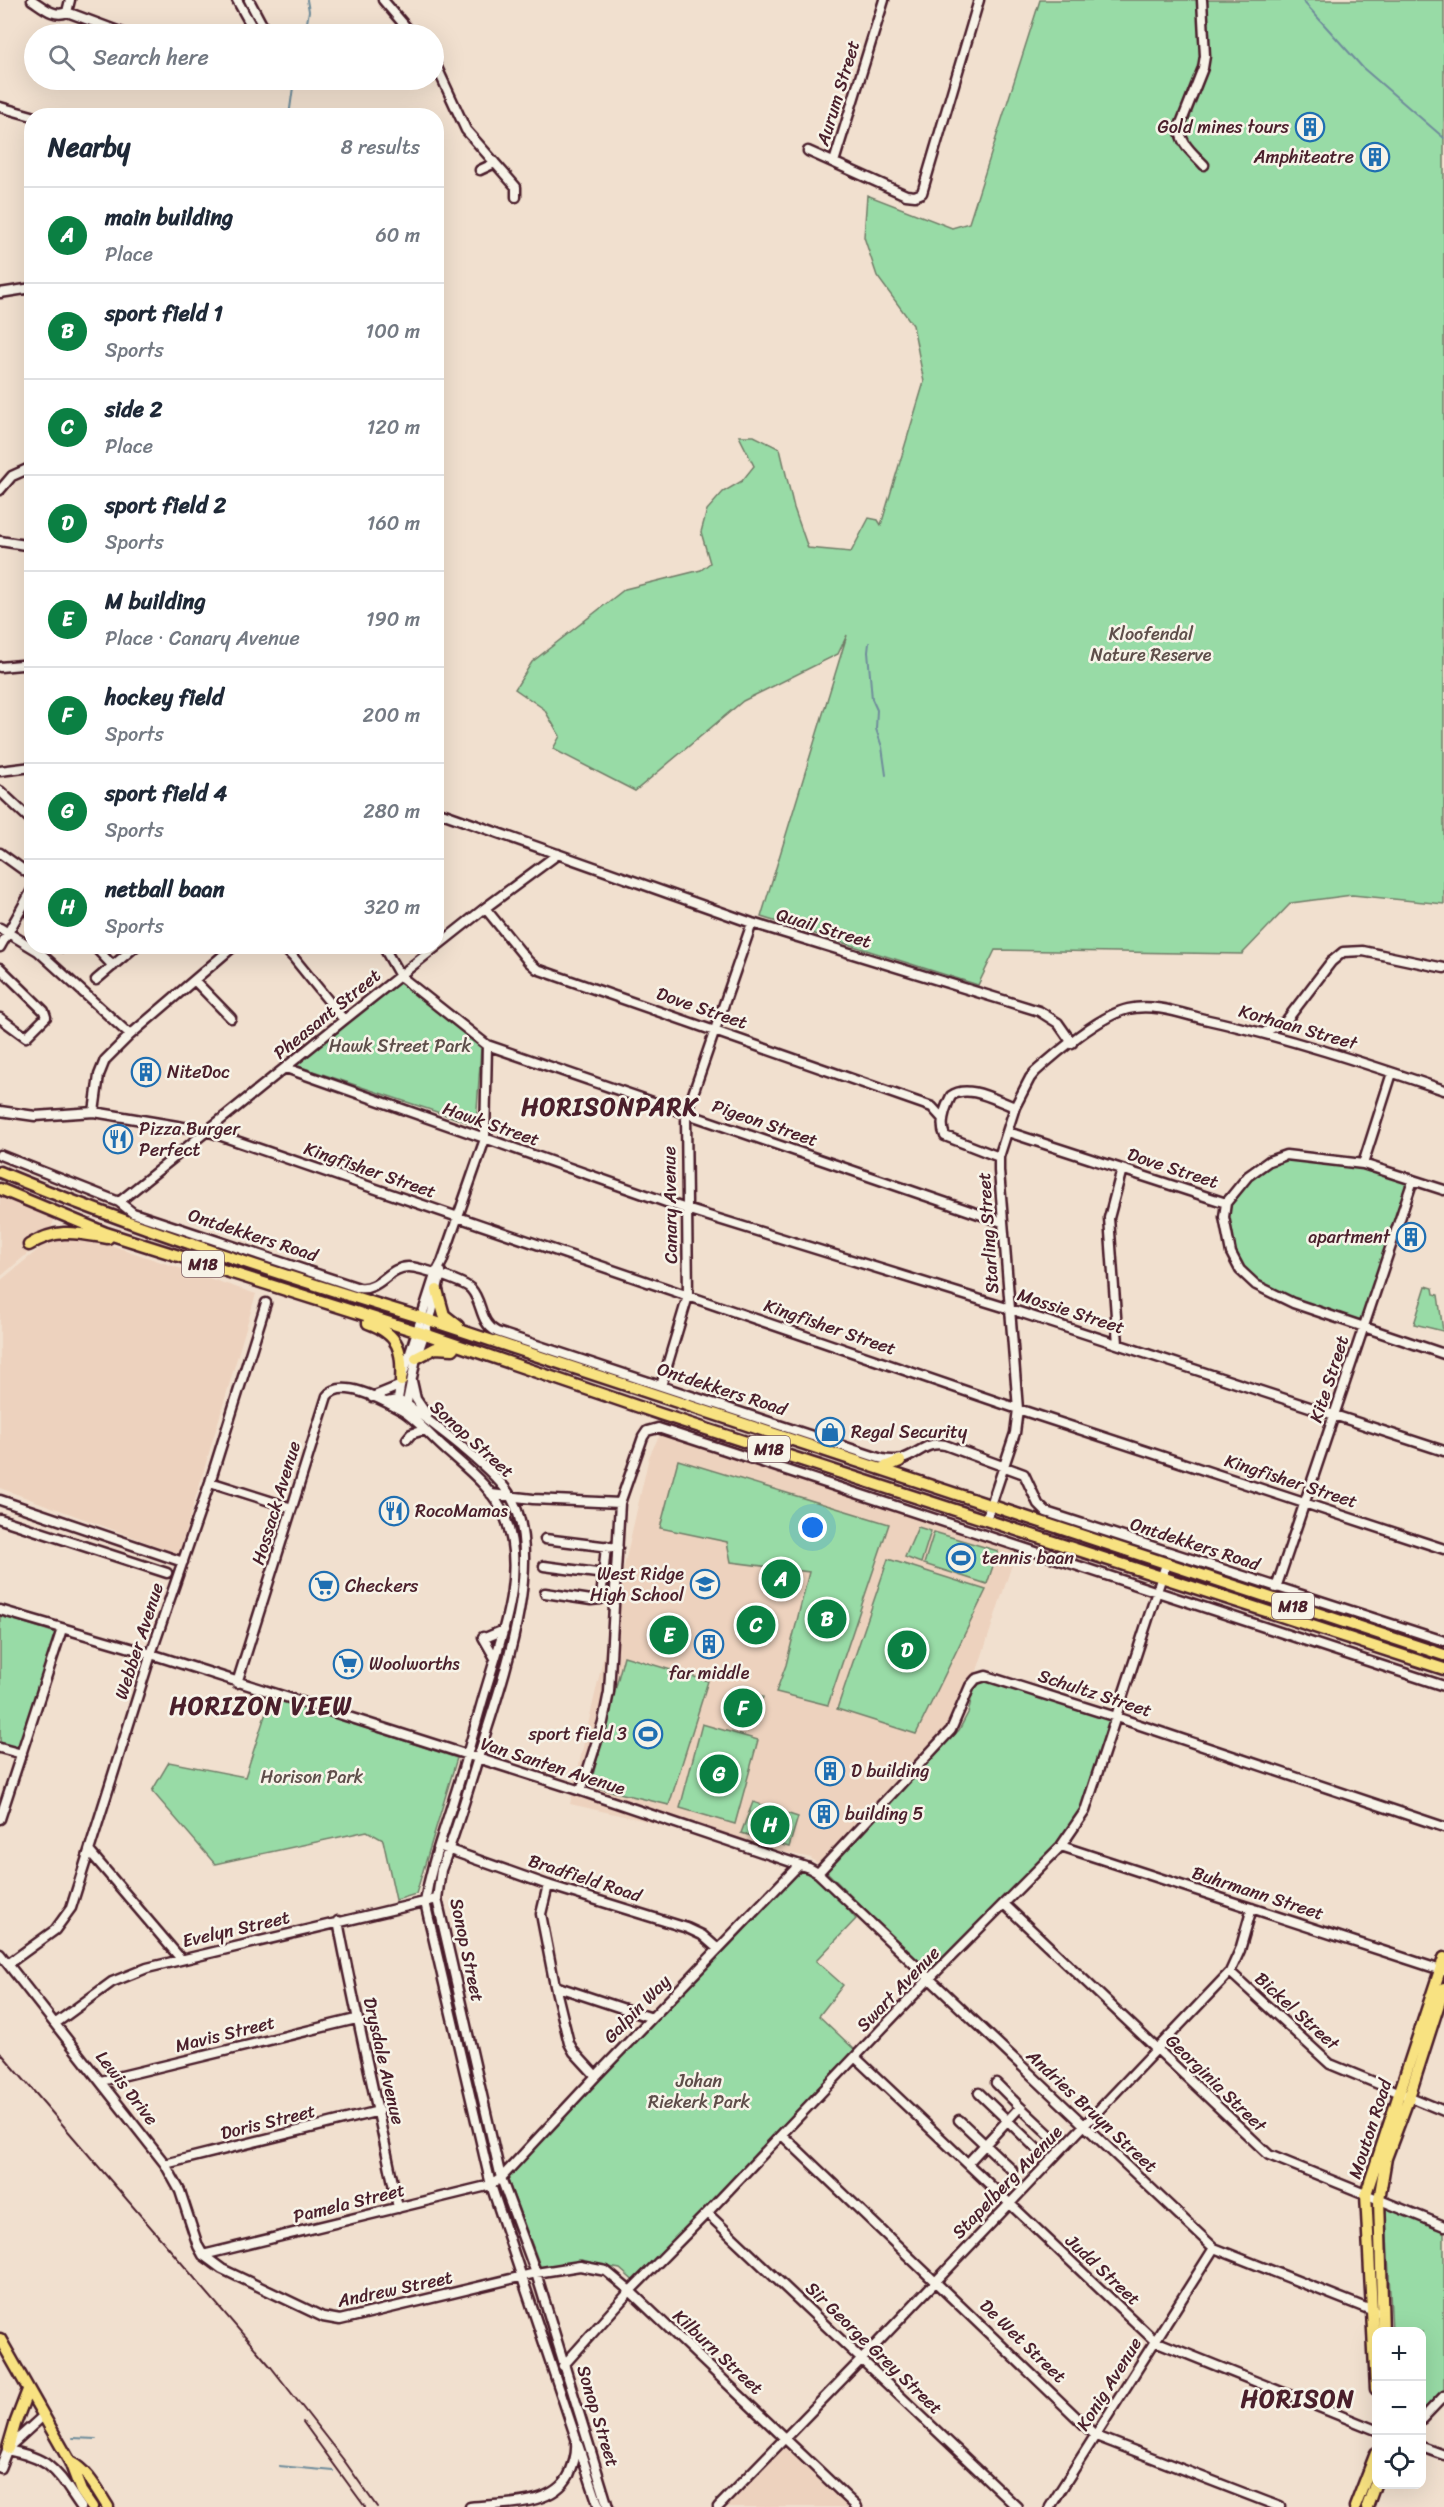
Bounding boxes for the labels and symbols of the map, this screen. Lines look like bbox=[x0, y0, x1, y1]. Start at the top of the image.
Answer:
street label: Aurum Street bbox=[807, 36, 869, 151]
place label: Gold mines tours bbox=[1158, 111, 1290, 143]
building icon: Gold mines tours bbox=[1294, 111, 1326, 143]
place label: Amphiteatre bbox=[1253, 141, 1354, 173]
building icon: Amphiteatre bbox=[1359, 141, 1391, 173]
park label: Kloofendal Nature Reserve bbox=[1091, 618, 1212, 671]
street label: Quail Street bbox=[772, 898, 876, 958]
street label: Pheasant Street bbox=[266, 960, 388, 1068]
street label: Dove Street bbox=[652, 977, 752, 1039]
street label: Korhaan Street bbox=[1235, 995, 1362, 1059]
park label: Hawk Street Park bbox=[329, 1030, 472, 1062]
building icon: NiteDoc bbox=[130, 1056, 162, 1088]
place label: NiteDoc bbox=[167, 1056, 230, 1088]
district label: HORISONPARK bbox=[521, 1086, 700, 1128]
street label: Pigeon Street bbox=[708, 1090, 822, 1156]
street label: Hawk Street bbox=[438, 1092, 544, 1156]
place label: Pizza Burger Perfect bbox=[139, 1113, 242, 1166]
restaurant icon: Pizza Burger Perfect bbox=[102, 1123, 134, 1155]
street label: Kingfisher Street bbox=[300, 1132, 441, 1208]
street label: Dove Street bbox=[1123, 1138, 1223, 1198]
street label: Canary Avenue bbox=[653, 1146, 687, 1264]
street label: Starling Street bbox=[968, 1171, 1008, 1295]
street label: Ontdekkers Road bbox=[184, 1199, 324, 1272]
place label: apartment bbox=[1308, 1221, 1391, 1253]
building icon: apartment bbox=[1395, 1221, 1427, 1253]
road number: M18 bbox=[182, 1251, 224, 1277]
street label: Mossie Street bbox=[1013, 1279, 1129, 1343]
street label: Kingfisher Street bbox=[760, 1289, 901, 1365]
street label: Kite Street bbox=[1300, 1331, 1358, 1427]
street label: Ontdekkers Road bbox=[653, 1353, 793, 1426]
street label: Sonop Street bbox=[422, 1392, 522, 1486]
shop icon: Regal Security bbox=[814, 1416, 846, 1448]
place label: Regal Security bbox=[851, 1416, 968, 1448]
road number: M18 bbox=[748, 1436, 790, 1462]
street label: Hossack Avenue bbox=[242, 1437, 310, 1569]
street label: Kingfisher Street bbox=[1220, 1444, 1362, 1518]
restaurant icon: RocoMamas bbox=[378, 1495, 410, 1527]
place label: RocoMamas bbox=[415, 1495, 508, 1527]
street label: Ontdekkers Road bbox=[1126, 1508, 1266, 1581]
your location bbox=[798, 1513, 827, 1542]
sports icon: tennis baan bbox=[945, 1542, 977, 1574]
place label: tennis baan bbox=[982, 1542, 1074, 1574]
pin: A bbox=[762, 1556, 800, 1602]
place label: West Ridge High School bbox=[590, 1558, 685, 1611]
school or university icon: West Ridge High School bbox=[689, 1568, 721, 1600]
supermarket icon: Checkers bbox=[308, 1570, 340, 1602]
place label: Checkers bbox=[345, 1570, 419, 1602]
street label: Webber Avenue bbox=[105, 1578, 173, 1704]
road number: M18 bbox=[1272, 1593, 1314, 1619]
pin: B bbox=[808, 1596, 846, 1642]
pin: C bbox=[736, 1602, 776, 1648]
pin: E bbox=[650, 1612, 688, 1658]
building icon: far middle bbox=[693, 1628, 725, 1660]
pin: D bbox=[888, 1628, 926, 1672]
supermarket icon: Woolworths bbox=[332, 1648, 364, 1680]
place label: Woolworths bbox=[369, 1648, 460, 1680]
place label: far middle bbox=[669, 1657, 750, 1689]
street label: Schultz Street bbox=[1034, 1660, 1156, 1726]
district label: HORIZON VIEW bbox=[170, 1685, 352, 1727]
pin: F bbox=[724, 1686, 762, 1730]
place label: sport field 3 bbox=[527, 1718, 627, 1750]
sports icon: sport field 3 bbox=[632, 1718, 664, 1750]
street label: Van Santen Avenue bbox=[476, 1727, 630, 1805]
pin: G bbox=[700, 1752, 738, 1796]
building icon: D building bbox=[814, 1755, 846, 1787]
place label: D building bbox=[851, 1755, 929, 1787]
park label: Horison Park bbox=[261, 1761, 364, 1793]
building icon: building 5 bbox=[808, 1798, 840, 1830]
place label: building 5 bbox=[845, 1798, 924, 1830]
pin: H bbox=[750, 1802, 790, 1848]
street label: Bradfield Road bbox=[524, 1845, 647, 1912]
street label: Buhrmann Street bbox=[1188, 1857, 1328, 1929]
street label: Sonop Street bbox=[440, 1895, 494, 2005]
street label: Evelyn Street bbox=[179, 1901, 293, 1957]
street label: Swart Avenue bbox=[848, 1938, 948, 2040]
street label: Bickel Street bbox=[1247, 1964, 1348, 2059]
street label: Galpin Way bbox=[595, 1966, 679, 2051]
street label: Drysdale Avenue bbox=[354, 1994, 414, 2128]
street label: Mavis Street bbox=[172, 2006, 278, 2062]
street label: Georginia Street bbox=[1158, 2026, 1275, 2141]
street label: Andries Bruyn Street bbox=[1018, 2040, 1165, 2181]
street label: Lewis Drive bbox=[87, 2043, 167, 2133]
park label: Johan Riekerk Park bbox=[648, 2065, 750, 2118]
street label: Mouton Road bbox=[1339, 2074, 1402, 2183]
street label: Doris Street bbox=[217, 2095, 319, 2149]
street label: Stapelberg Avenue bbox=[944, 2117, 1071, 2247]
street label: Pamela Street bbox=[290, 2174, 408, 2232]
street label: Judd Street bbox=[1057, 2226, 1148, 2314]
street label: Andrew Street bbox=[333, 2261, 456, 2317]
street label: Sir George Grey Street bbox=[798, 2273, 951, 2423]
street label: De Wet Street bbox=[972, 2291, 1074, 2391]
street label: Kilburn Street bbox=[665, 2301, 771, 2403]
street label: Konig Avenue bbox=[1067, 2331, 1151, 2437]
street label: Sonop Street bbox=[567, 2361, 629, 2471]
district label: HORISON bbox=[1241, 2378, 1355, 2420]

